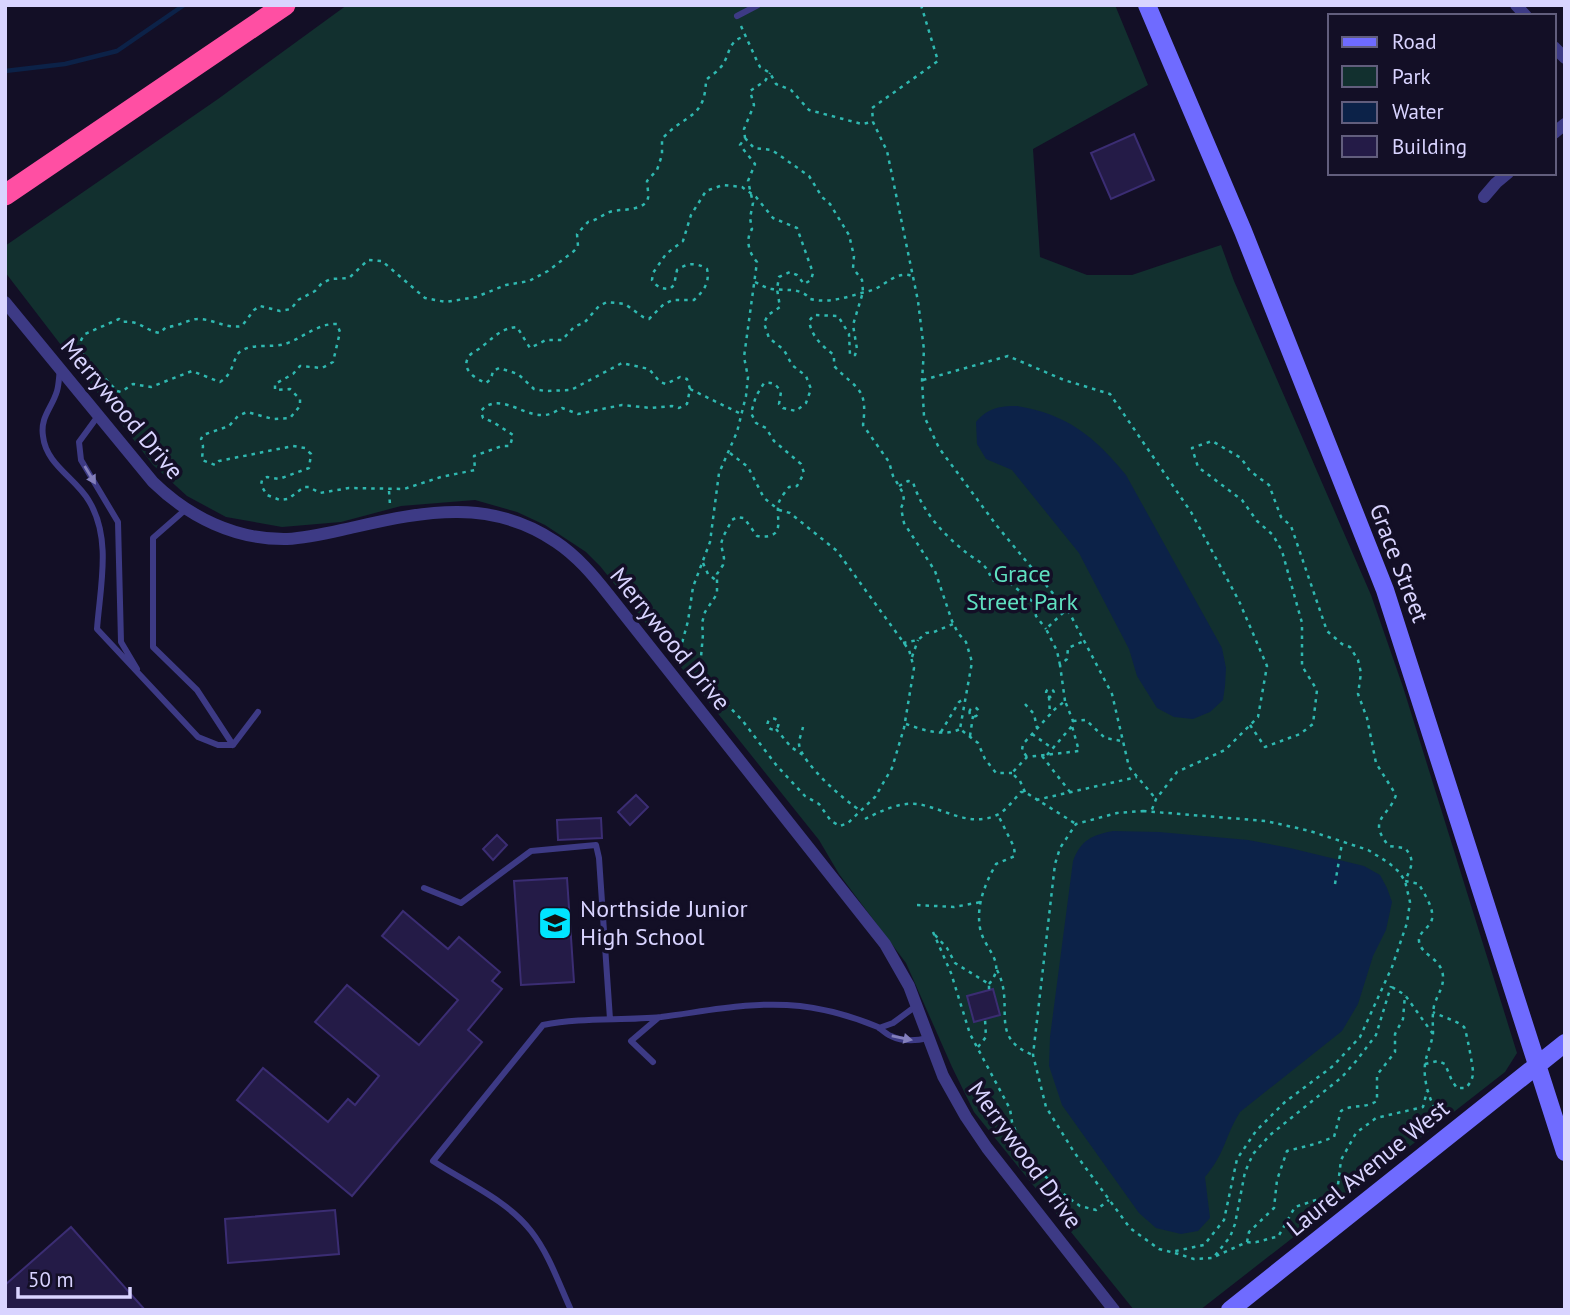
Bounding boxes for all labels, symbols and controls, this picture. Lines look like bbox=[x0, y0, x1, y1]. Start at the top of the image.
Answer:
legend bbox=[1328, 14, 1556, 175]
text: Road bbox=[1392, 28, 1436, 55]
text: Park bbox=[1392, 63, 1431, 90]
text: Water bbox=[1392, 98, 1444, 125]
text: Building bbox=[1392, 133, 1467, 160]
street label: Merrywood Drive bbox=[54, 332, 191, 486]
one-way arrow bbox=[84, 466, 97, 485]
street label: Grace Street bbox=[1363, 499, 1436, 627]
park label: Grace Street Park bbox=[966, 558, 1078, 617]
street label: Merrywood Drive bbox=[603, 561, 738, 716]
place label: Northside Junior High School bbox=[580, 893, 748, 952]
school or university icon: Northside Junior High School bbox=[536, 904, 574, 942]
one-way arrow bbox=[891, 1033, 913, 1044]
street label: Merrywood Drive bbox=[961, 1075, 1089, 1235]
street label: Laurel Avenue West bbox=[1280, 1093, 1455, 1243]
scale bar bbox=[18, 1256, 130, 1300]
text: 50 m bbox=[28, 1266, 74, 1293]

